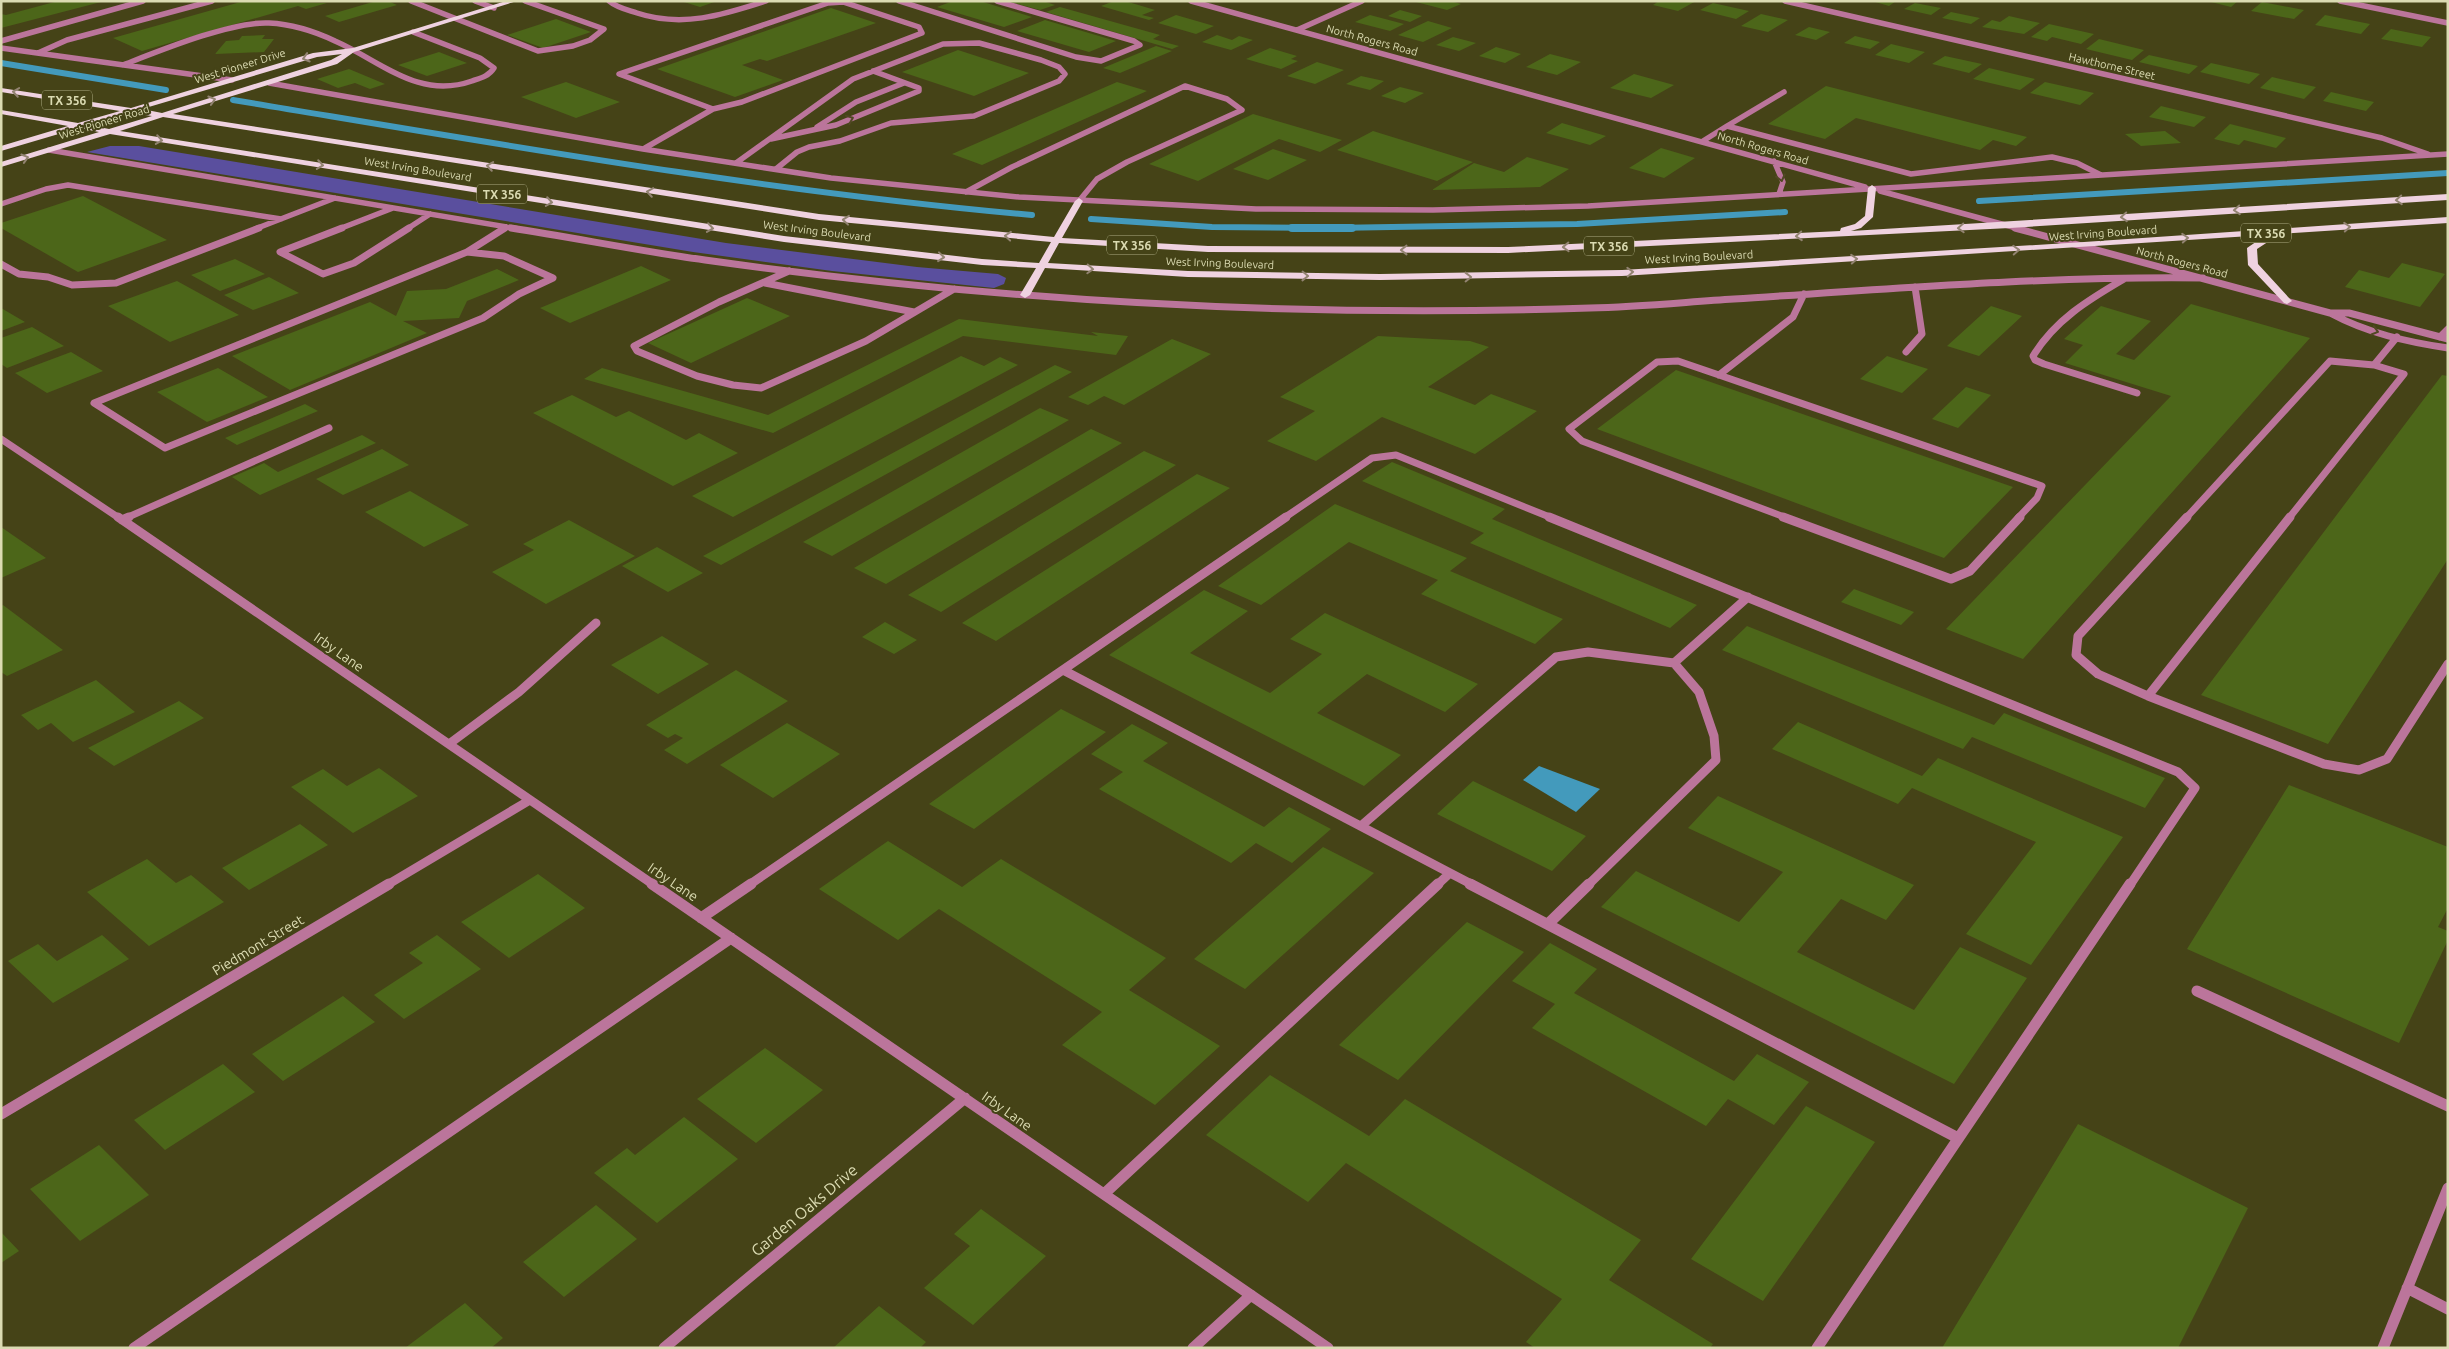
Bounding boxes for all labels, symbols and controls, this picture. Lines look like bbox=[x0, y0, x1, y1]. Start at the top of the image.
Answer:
street label: North Rogers Road bbox=[1325, 22, 1419, 58]
street label: West Pioneer Drive bbox=[193, 46, 287, 86]
street label: Hawthorne Street bbox=[2067, 50, 2157, 82]
one-way arrow bbox=[302, 52, 310, 62]
one-way arrow bbox=[11, 87, 19, 98]
road number: TX 356 bbox=[42, 90, 92, 110]
one-way arrow bbox=[207, 96, 215, 106]
street label: West Pioneer Road bbox=[57, 103, 151, 141]
one-way arrow bbox=[845, 115, 854, 126]
street label: North Rogers Road bbox=[1716, 129, 1810, 167]
one-way arrow bbox=[155, 134, 164, 144]
one-way arrow bbox=[21, 153, 29, 163]
street label: West Irving Boulevard bbox=[364, 155, 472, 183]
one-way arrow bbox=[316, 160, 324, 170]
one-way arrow bbox=[486, 162, 494, 172]
one-way arrow bbox=[1775, 173, 1786, 182]
road number: TX 356 bbox=[477, 184, 527, 203]
one-way arrow bbox=[646, 187, 654, 198]
one-way arrow bbox=[2395, 194, 2403, 205]
one-way arrow bbox=[545, 197, 554, 207]
one-way arrow bbox=[2233, 205, 2241, 216]
one-way arrow bbox=[2120, 212, 2128, 223]
one-way arrow bbox=[842, 215, 850, 226]
street label: West Irving Boulevard bbox=[762, 218, 872, 244]
one-way arrow bbox=[706, 222, 714, 233]
one-way arrow bbox=[2344, 222, 2352, 233]
one-way arrow bbox=[1957, 223, 1965, 234]
street label: West Irving Boulevard bbox=[2049, 223, 2157, 243]
road number: TX 356 bbox=[2241, 224, 2291, 242]
one-way arrow bbox=[1003, 230, 1011, 241]
one-way arrow bbox=[1794, 230, 1802, 241]
one-way arrow bbox=[2181, 233, 2189, 244]
road number: TX 356 bbox=[1107, 236, 1157, 254]
road number: TX 356 bbox=[1584, 237, 1634, 256]
one-way arrow bbox=[1562, 242, 1570, 253]
one-way arrow bbox=[2012, 244, 2020, 255]
street label: North Rogers Road bbox=[2135, 244, 2229, 280]
one-way arrow bbox=[1400, 245, 1408, 255]
street label: West Irving Boulevard bbox=[1645, 248, 1753, 266]
one-way arrow bbox=[937, 251, 945, 262]
one-way arrow bbox=[1851, 254, 1859, 265]
street label: West Irving Boulevard bbox=[1166, 255, 1274, 271]
one-way arrow bbox=[1087, 263, 1095, 274]
one-way arrow bbox=[1626, 267, 1634, 278]
one-way arrow bbox=[1302, 271, 1309, 281]
one-way arrow bbox=[1464, 272, 1472, 282]
one-way arrow bbox=[2370, 325, 2378, 335]
street label: Irby Lane bbox=[311, 629, 367, 675]
street label: Irby Lane bbox=[645, 859, 701, 905]
street label: Piedmont Street bbox=[209, 911, 307, 979]
street label: Irby Lane bbox=[979, 1088, 1035, 1134]
street label: Garden Oaks Drive bbox=[747, 1160, 861, 1260]

